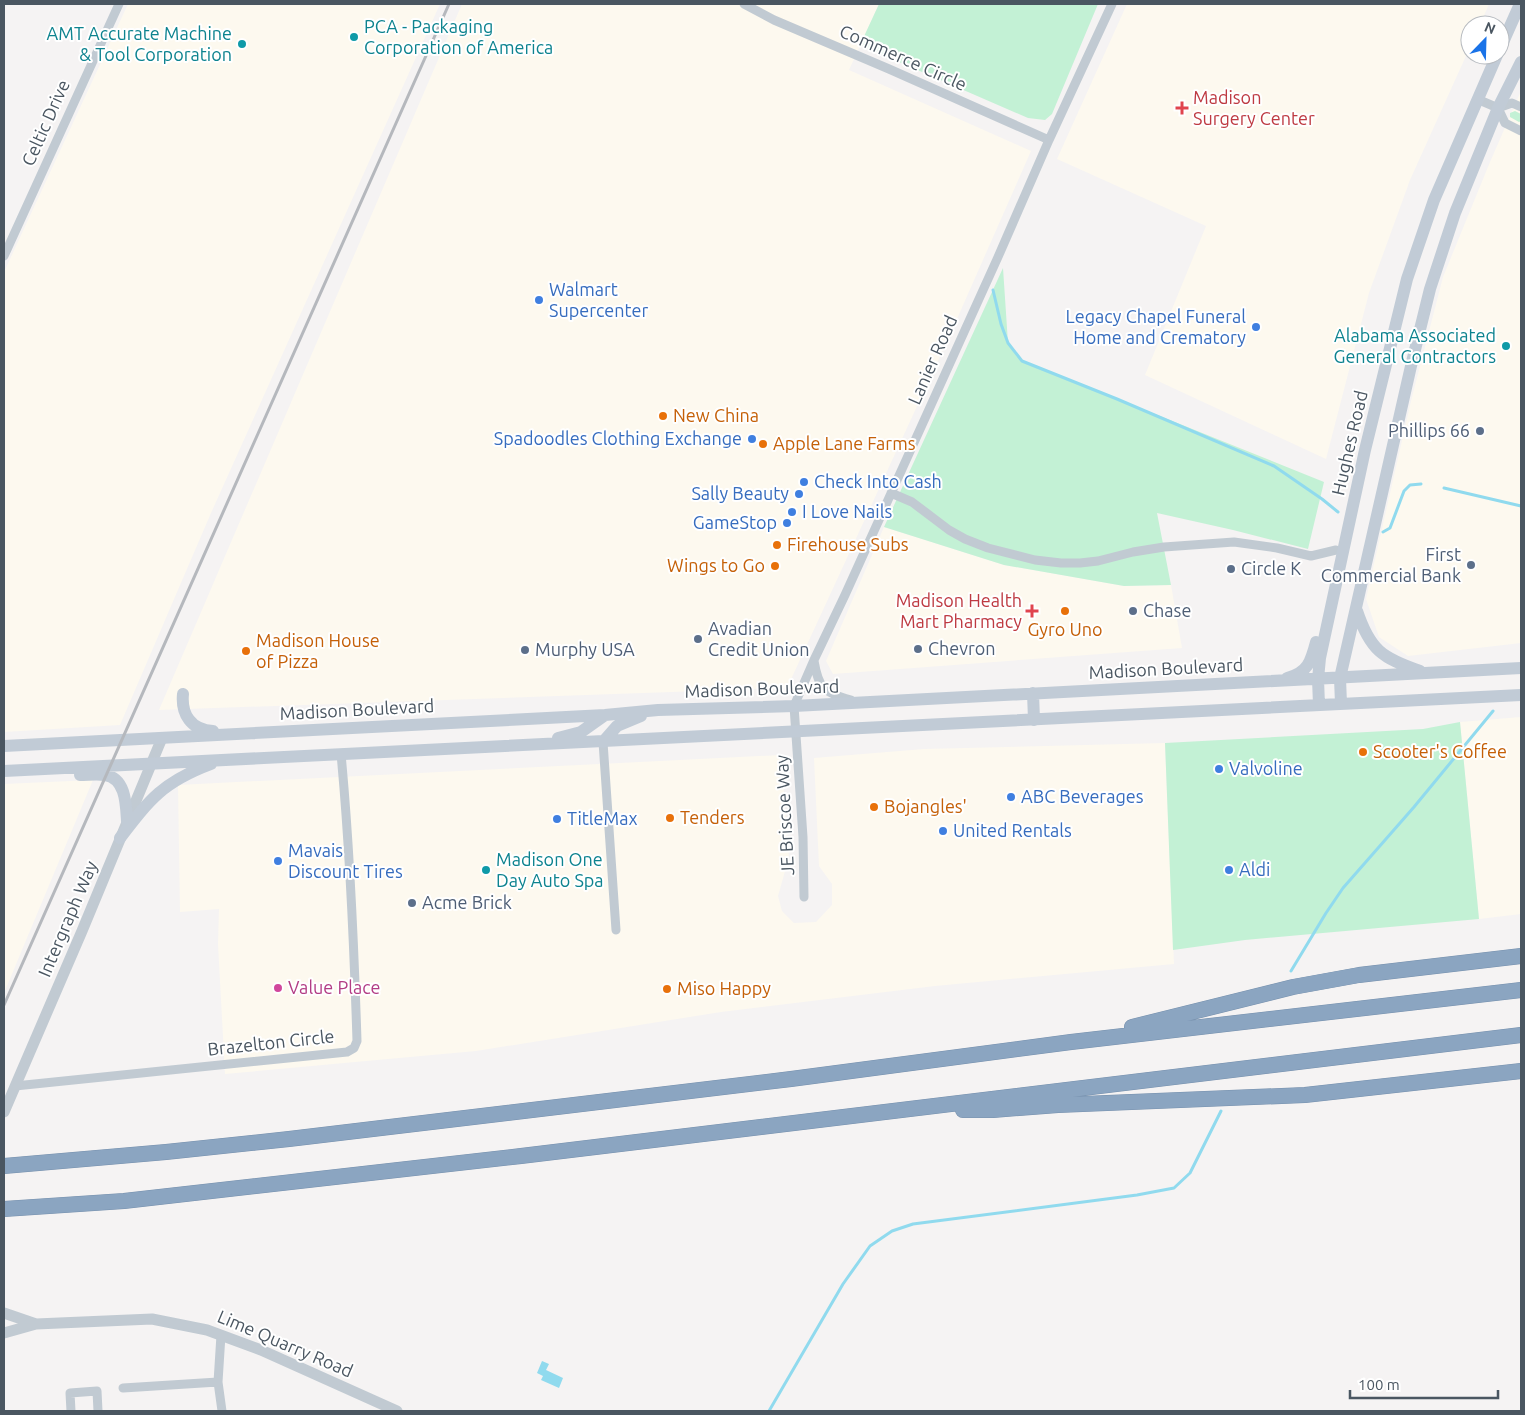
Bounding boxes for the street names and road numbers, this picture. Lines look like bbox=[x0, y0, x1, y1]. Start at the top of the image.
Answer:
street label: Commerce Circle bbox=[837, 20, 970, 94]
street label: Celtic Drive bbox=[17, 76, 73, 169]
street label: Lanier Road bbox=[904, 312, 961, 407]
street label: Hughes Road bbox=[1327, 388, 1371, 497]
street label: Madison Boulevard bbox=[1088, 654, 1244, 682]
street label: Madison Boulevard bbox=[684, 675, 840, 701]
street label: Madison Boulevard bbox=[279, 695, 435, 723]
street label: JE Briscoe Way bbox=[771, 754, 797, 876]
street label: Intergraph Way bbox=[34, 857, 101, 980]
street label: Brazelton Circle bbox=[206, 1025, 335, 1059]
street label: Lime Quarry Road bbox=[214, 1306, 356, 1382]

